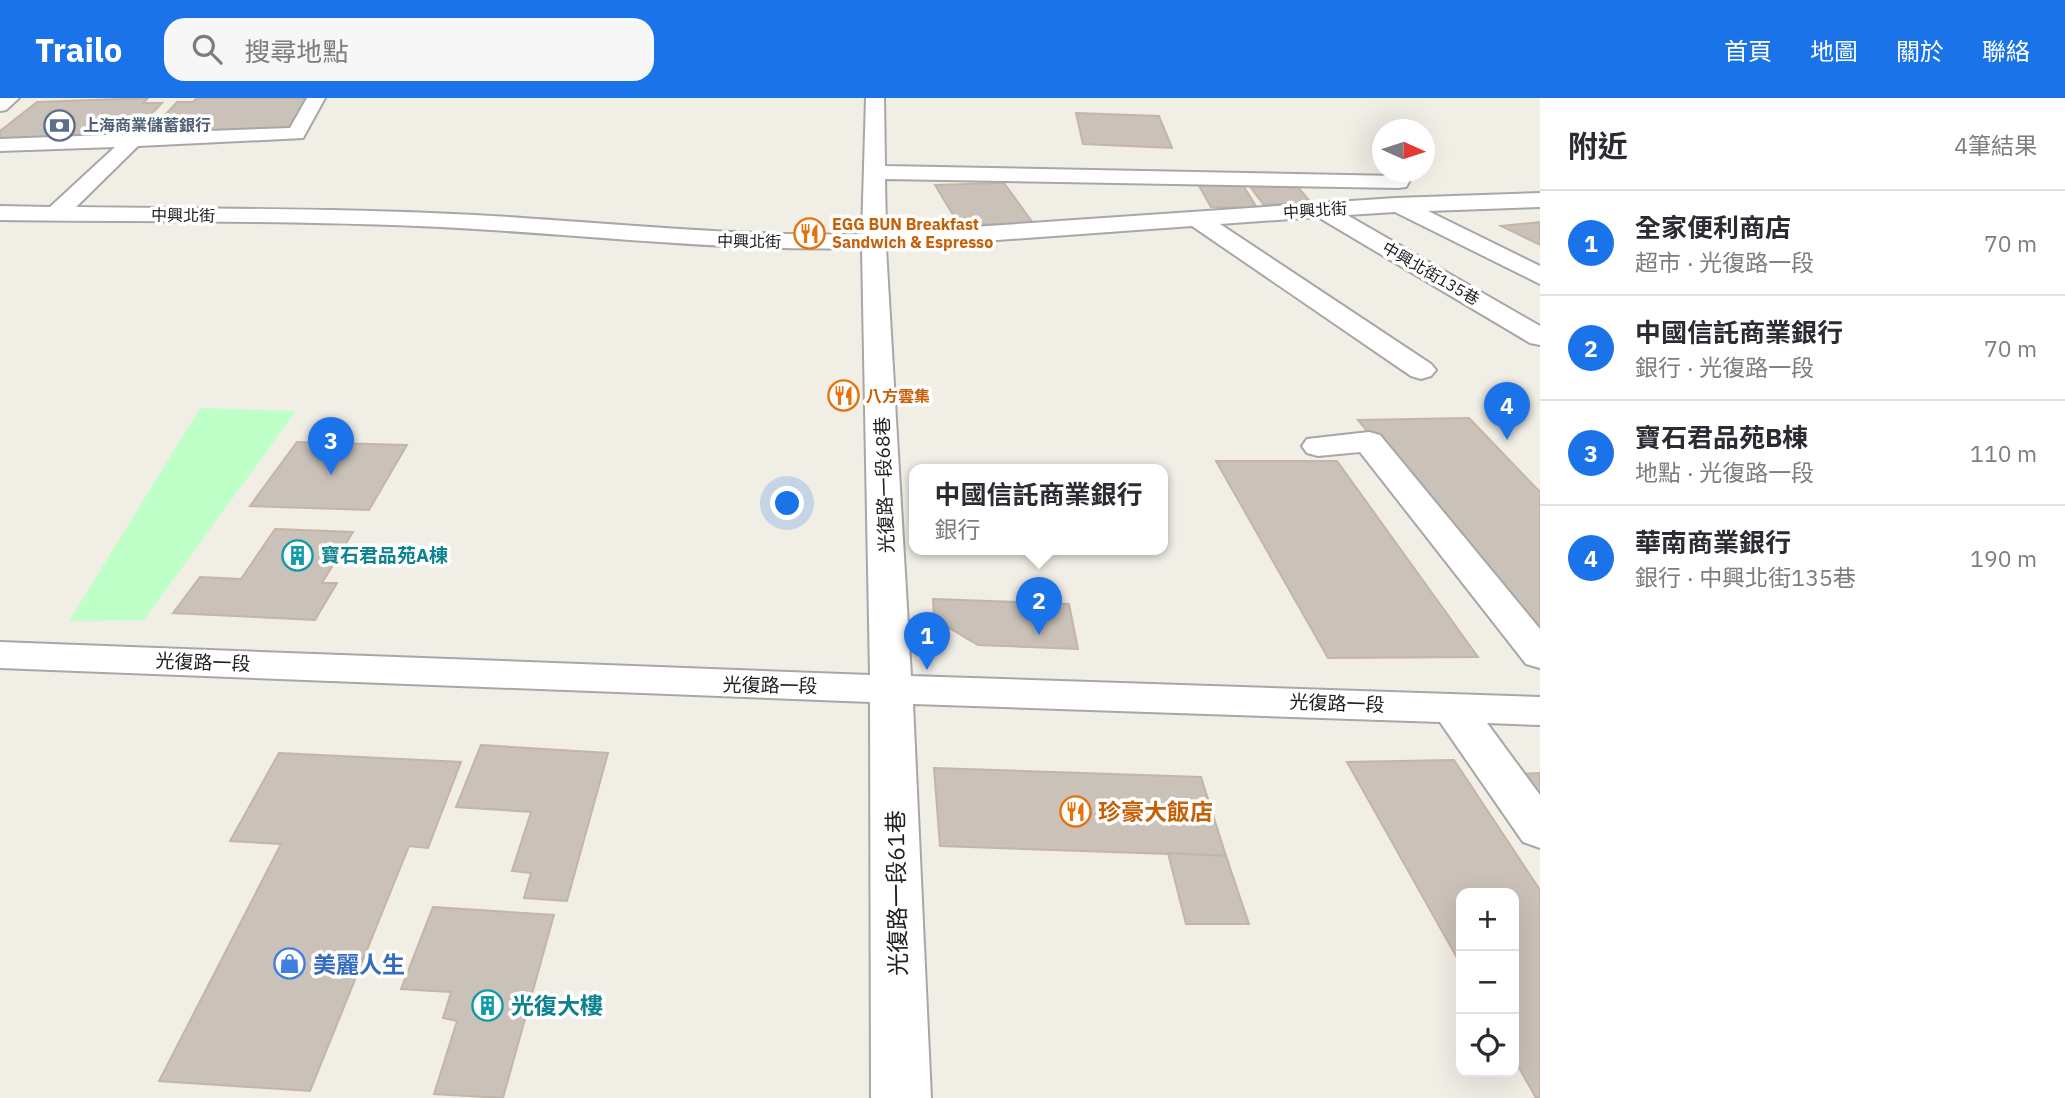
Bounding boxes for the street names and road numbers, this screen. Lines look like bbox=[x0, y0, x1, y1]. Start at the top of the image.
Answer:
street label: 中興北街 bbox=[1282, 198, 1348, 222]
street label: 中興北街 bbox=[151, 204, 215, 226]
street label: 中興北街 bbox=[717, 230, 781, 252]
street label: 中興北街135巷 bbox=[1379, 237, 1483, 309]
street label: 光復路一段68巷 bbox=[870, 416, 898, 554]
street label: 光復路一段 bbox=[155, 648, 251, 676]
street label: 光復路一段 bbox=[722, 672, 818, 698]
street label: 光復路一段 bbox=[1289, 689, 1385, 717]
street label: 光復路一段61巷 bbox=[880, 810, 912, 976]

